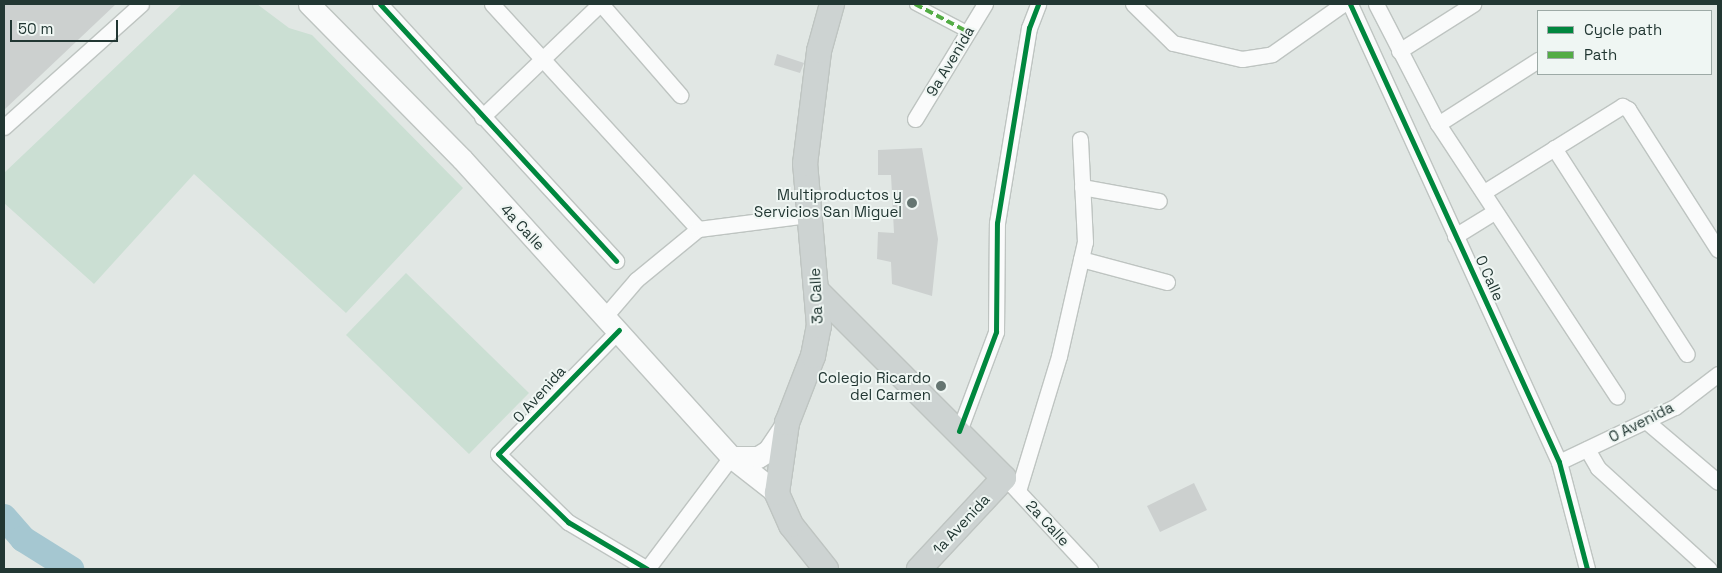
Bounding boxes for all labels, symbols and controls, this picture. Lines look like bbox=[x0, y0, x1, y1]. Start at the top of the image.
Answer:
scale bar bbox=[12, 10, 120, 42]
legend bbox=[1537, 10, 1712, 75]
text: 50 m bbox=[18, 19, 53, 38]
text: Cycle path bbox=[1584, 20, 1662, 39]
street label: 9a Avenida bbox=[922, 23, 978, 99]
text: Path bbox=[1584, 45, 1617, 64]
place label: Multiproductos y Servicios San Miguel bbox=[754, 185, 902, 220]
marker: Multiproductos y Servicios San Miguel bbox=[906, 197, 918, 209]
street label: 4a Calle bbox=[497, 200, 549, 254]
street label: 0 Calle bbox=[1472, 252, 1508, 304]
street label: 3a Calle bbox=[806, 268, 826, 324]
street label: 0 Avenida bbox=[509, 362, 569, 426]
place label: Colegio Ricardo del Carmen bbox=[818, 368, 931, 403]
marker: Colegio Ricardo del Carmen bbox=[935, 380, 947, 392]
street label: 0 Avenida bbox=[1606, 398, 1676, 446]
street label: 1a Avenida bbox=[929, 490, 993, 558]
street label: 2a Calle bbox=[1022, 496, 1074, 550]

